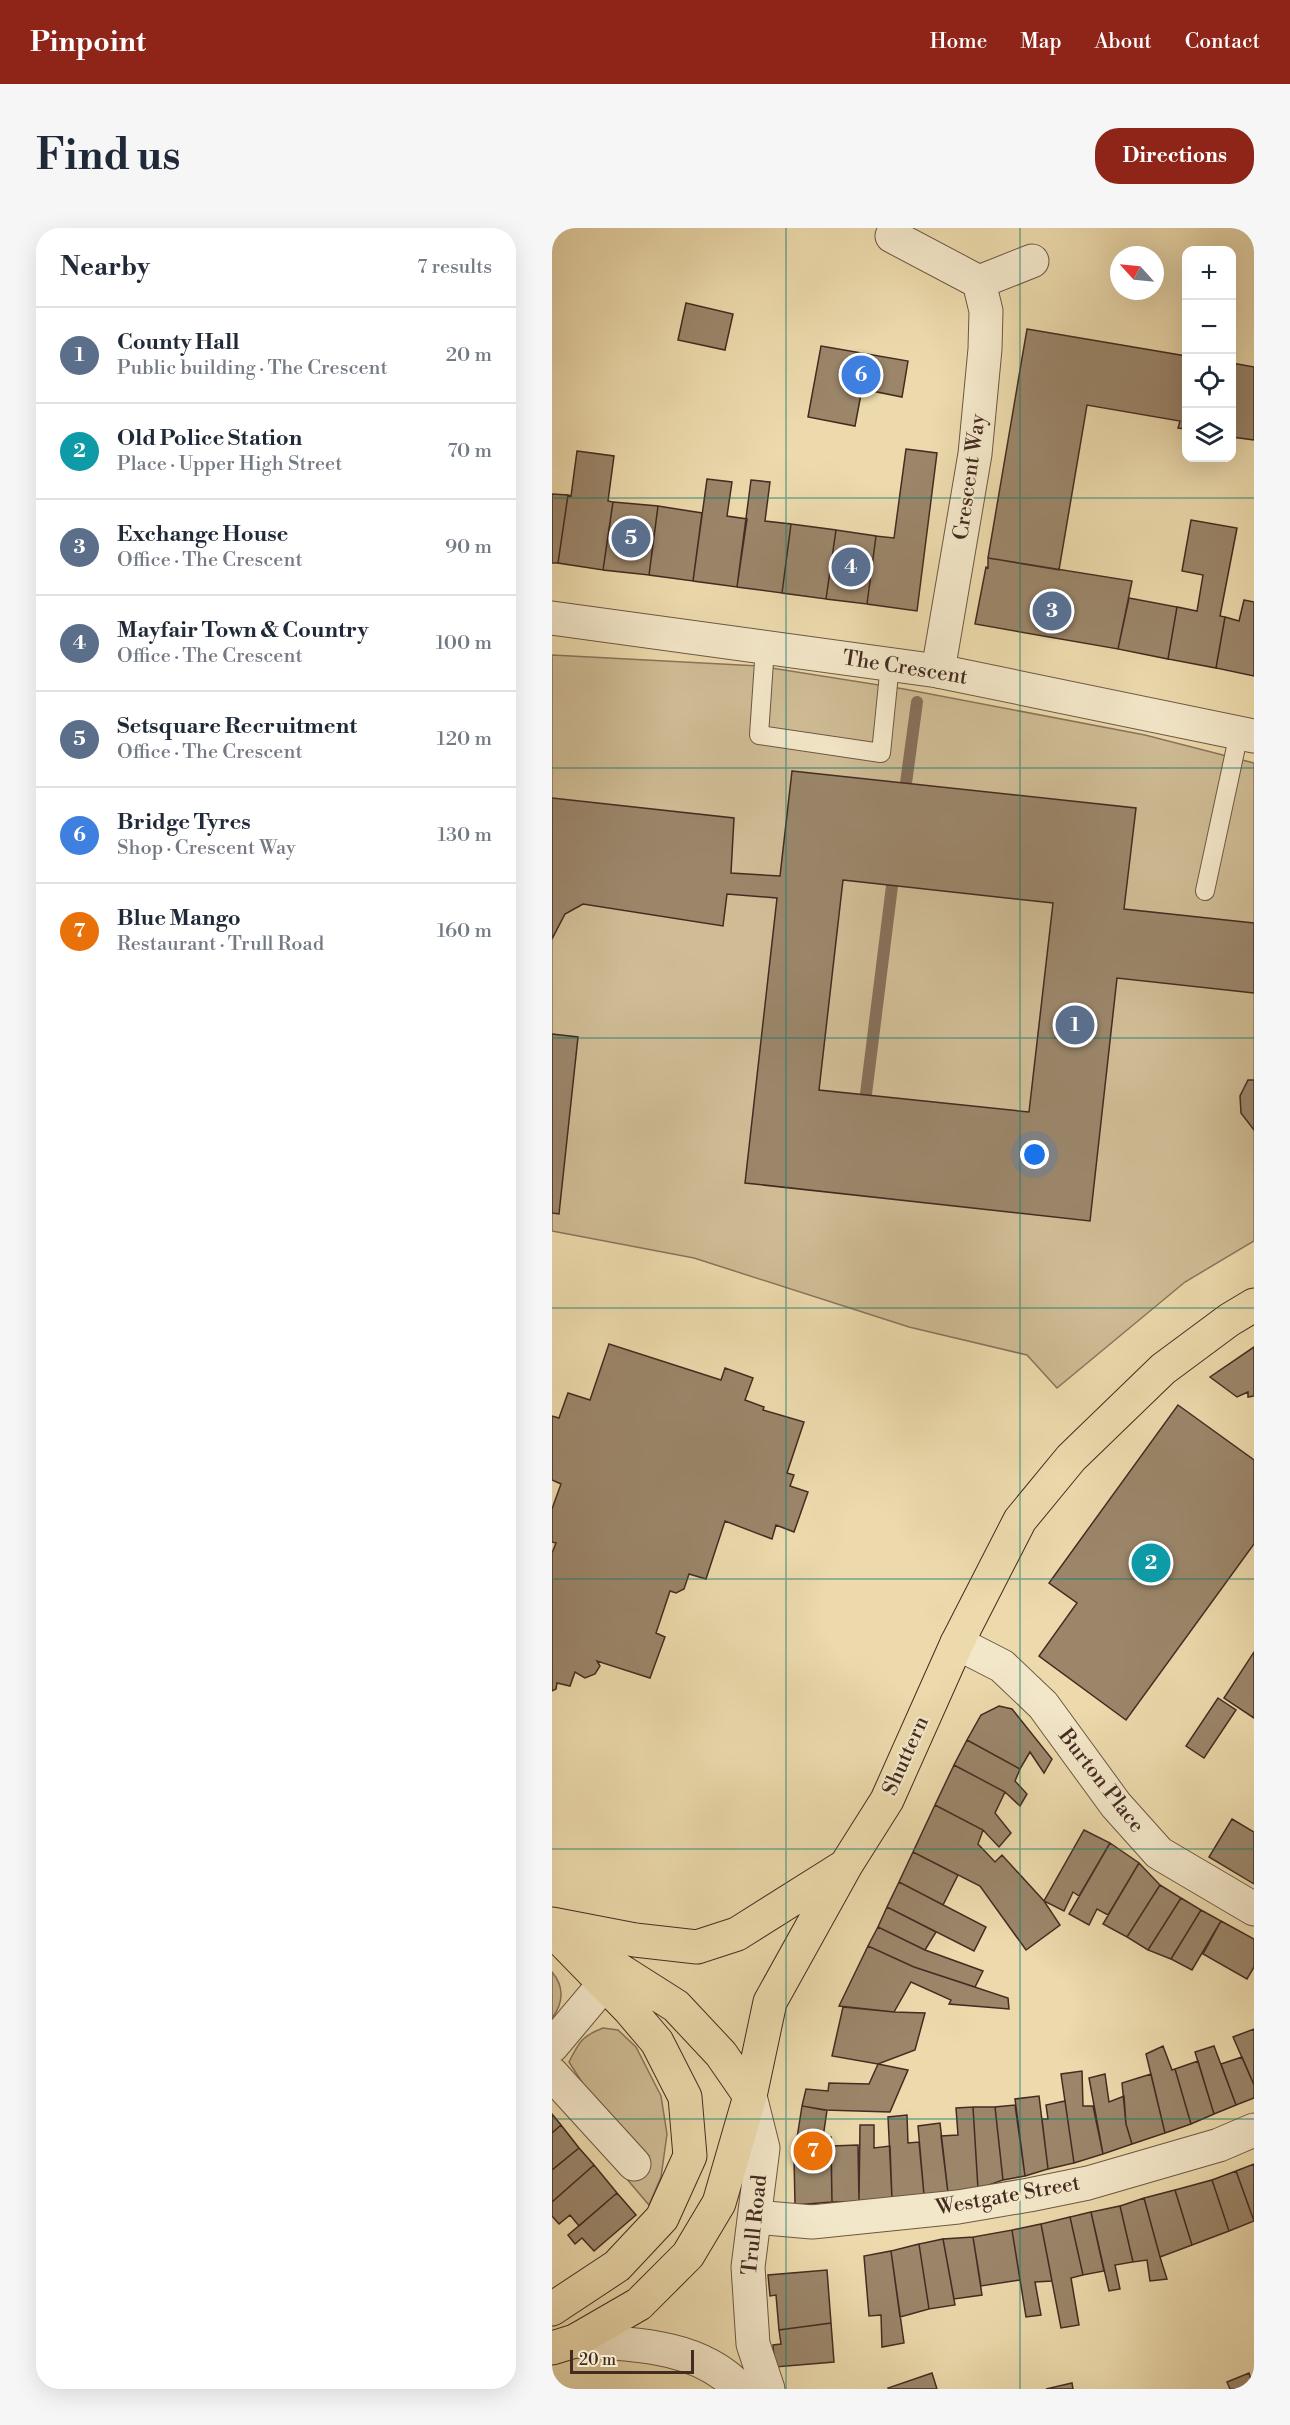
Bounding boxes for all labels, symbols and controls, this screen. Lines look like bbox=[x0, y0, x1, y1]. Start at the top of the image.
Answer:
text: Pinpoint bbox=[30, 25, 146, 60]
text: Home bbox=[930, 29, 987, 55]
text: Map bbox=[1020, 29, 1062, 55]
text: About bbox=[1095, 29, 1152, 55]
text: Contact bbox=[1185, 29, 1260, 55]
button: Directions bbox=[1095, 128, 1254, 184]
text: Find us bbox=[36, 130, 180, 183]
north arrow bbox=[1110, 246, 1164, 300]
map controls bbox=[1182, 246, 1236, 462]
button: + bbox=[1182, 246, 1236, 300]
text: Nearby bbox=[60, 251, 150, 283]
text: 7 results bbox=[417, 255, 492, 280]
button: − bbox=[1182, 300, 1236, 354]
text: County Hall bbox=[117, 329, 239, 356]
text: 1 bbox=[75, 343, 84, 368]
text: 20 m bbox=[446, 343, 492, 368]
pin: 6 bbox=[842, 352, 880, 398]
button: locate bbox=[1182, 354, 1236, 408]
text: Public building · The Crescent bbox=[117, 356, 388, 381]
button: layers bbox=[1182, 408, 1236, 462]
street label: Crescent Way bbox=[948, 412, 992, 542]
text: Old Police Station bbox=[117, 425, 302, 452]
text: 2 bbox=[73, 439, 86, 464]
text: 70 m bbox=[448, 439, 492, 464]
text: Place · Upper High Street bbox=[117, 452, 342, 477]
pin: 5 bbox=[612, 516, 650, 560]
text: Exchange House bbox=[117, 521, 288, 548]
text: 3 bbox=[73, 535, 86, 560]
text: 90 m bbox=[445, 535, 492, 560]
pin: 4 bbox=[832, 544, 870, 590]
text: Office · The Crescent bbox=[117, 548, 302, 573]
pin: 3 bbox=[1032, 588, 1072, 634]
text: Mayfair Town & Country bbox=[117, 617, 369, 644]
text: 4 bbox=[73, 631, 86, 656]
text: 100 m bbox=[436, 631, 492, 656]
text: Office · The Crescent bbox=[117, 644, 302, 669]
street label: The Crescent bbox=[841, 645, 970, 691]
text: Setsquare Recruitment bbox=[117, 713, 357, 740]
text: 5 bbox=[73, 727, 86, 752]
text: 120 m bbox=[437, 727, 492, 752]
text: Office · The Crescent bbox=[117, 740, 302, 765]
text: Bridge Tyres bbox=[117, 809, 251, 836]
text: 6 bbox=[73, 823, 86, 848]
text: 130 m bbox=[437, 823, 492, 848]
text: Shop · Crescent Way bbox=[117, 836, 296, 861]
text: Blue Mango bbox=[117, 905, 241, 932]
text: 7 bbox=[74, 919, 85, 944]
text: 160 m bbox=[437, 919, 492, 944]
text: Restaurant · Trull Road bbox=[117, 932, 324, 957]
pin: 1 bbox=[1056, 1002, 1094, 1048]
your location bbox=[1020, 1140, 1049, 1169]
pin: 2 bbox=[1132, 1540, 1170, 1586]
street label: Shuttern bbox=[877, 1712, 935, 1800]
street label: Burton Place bbox=[1052, 1723, 1150, 1838]
pin: 7 bbox=[794, 2128, 832, 2174]
street label: Westgate Street bbox=[933, 2170, 1083, 2222]
street label: Trull Road bbox=[737, 2173, 773, 2277]
scale bar bbox=[570, 2347, 694, 2374]
text: 20 m bbox=[579, 2350, 616, 2370]

